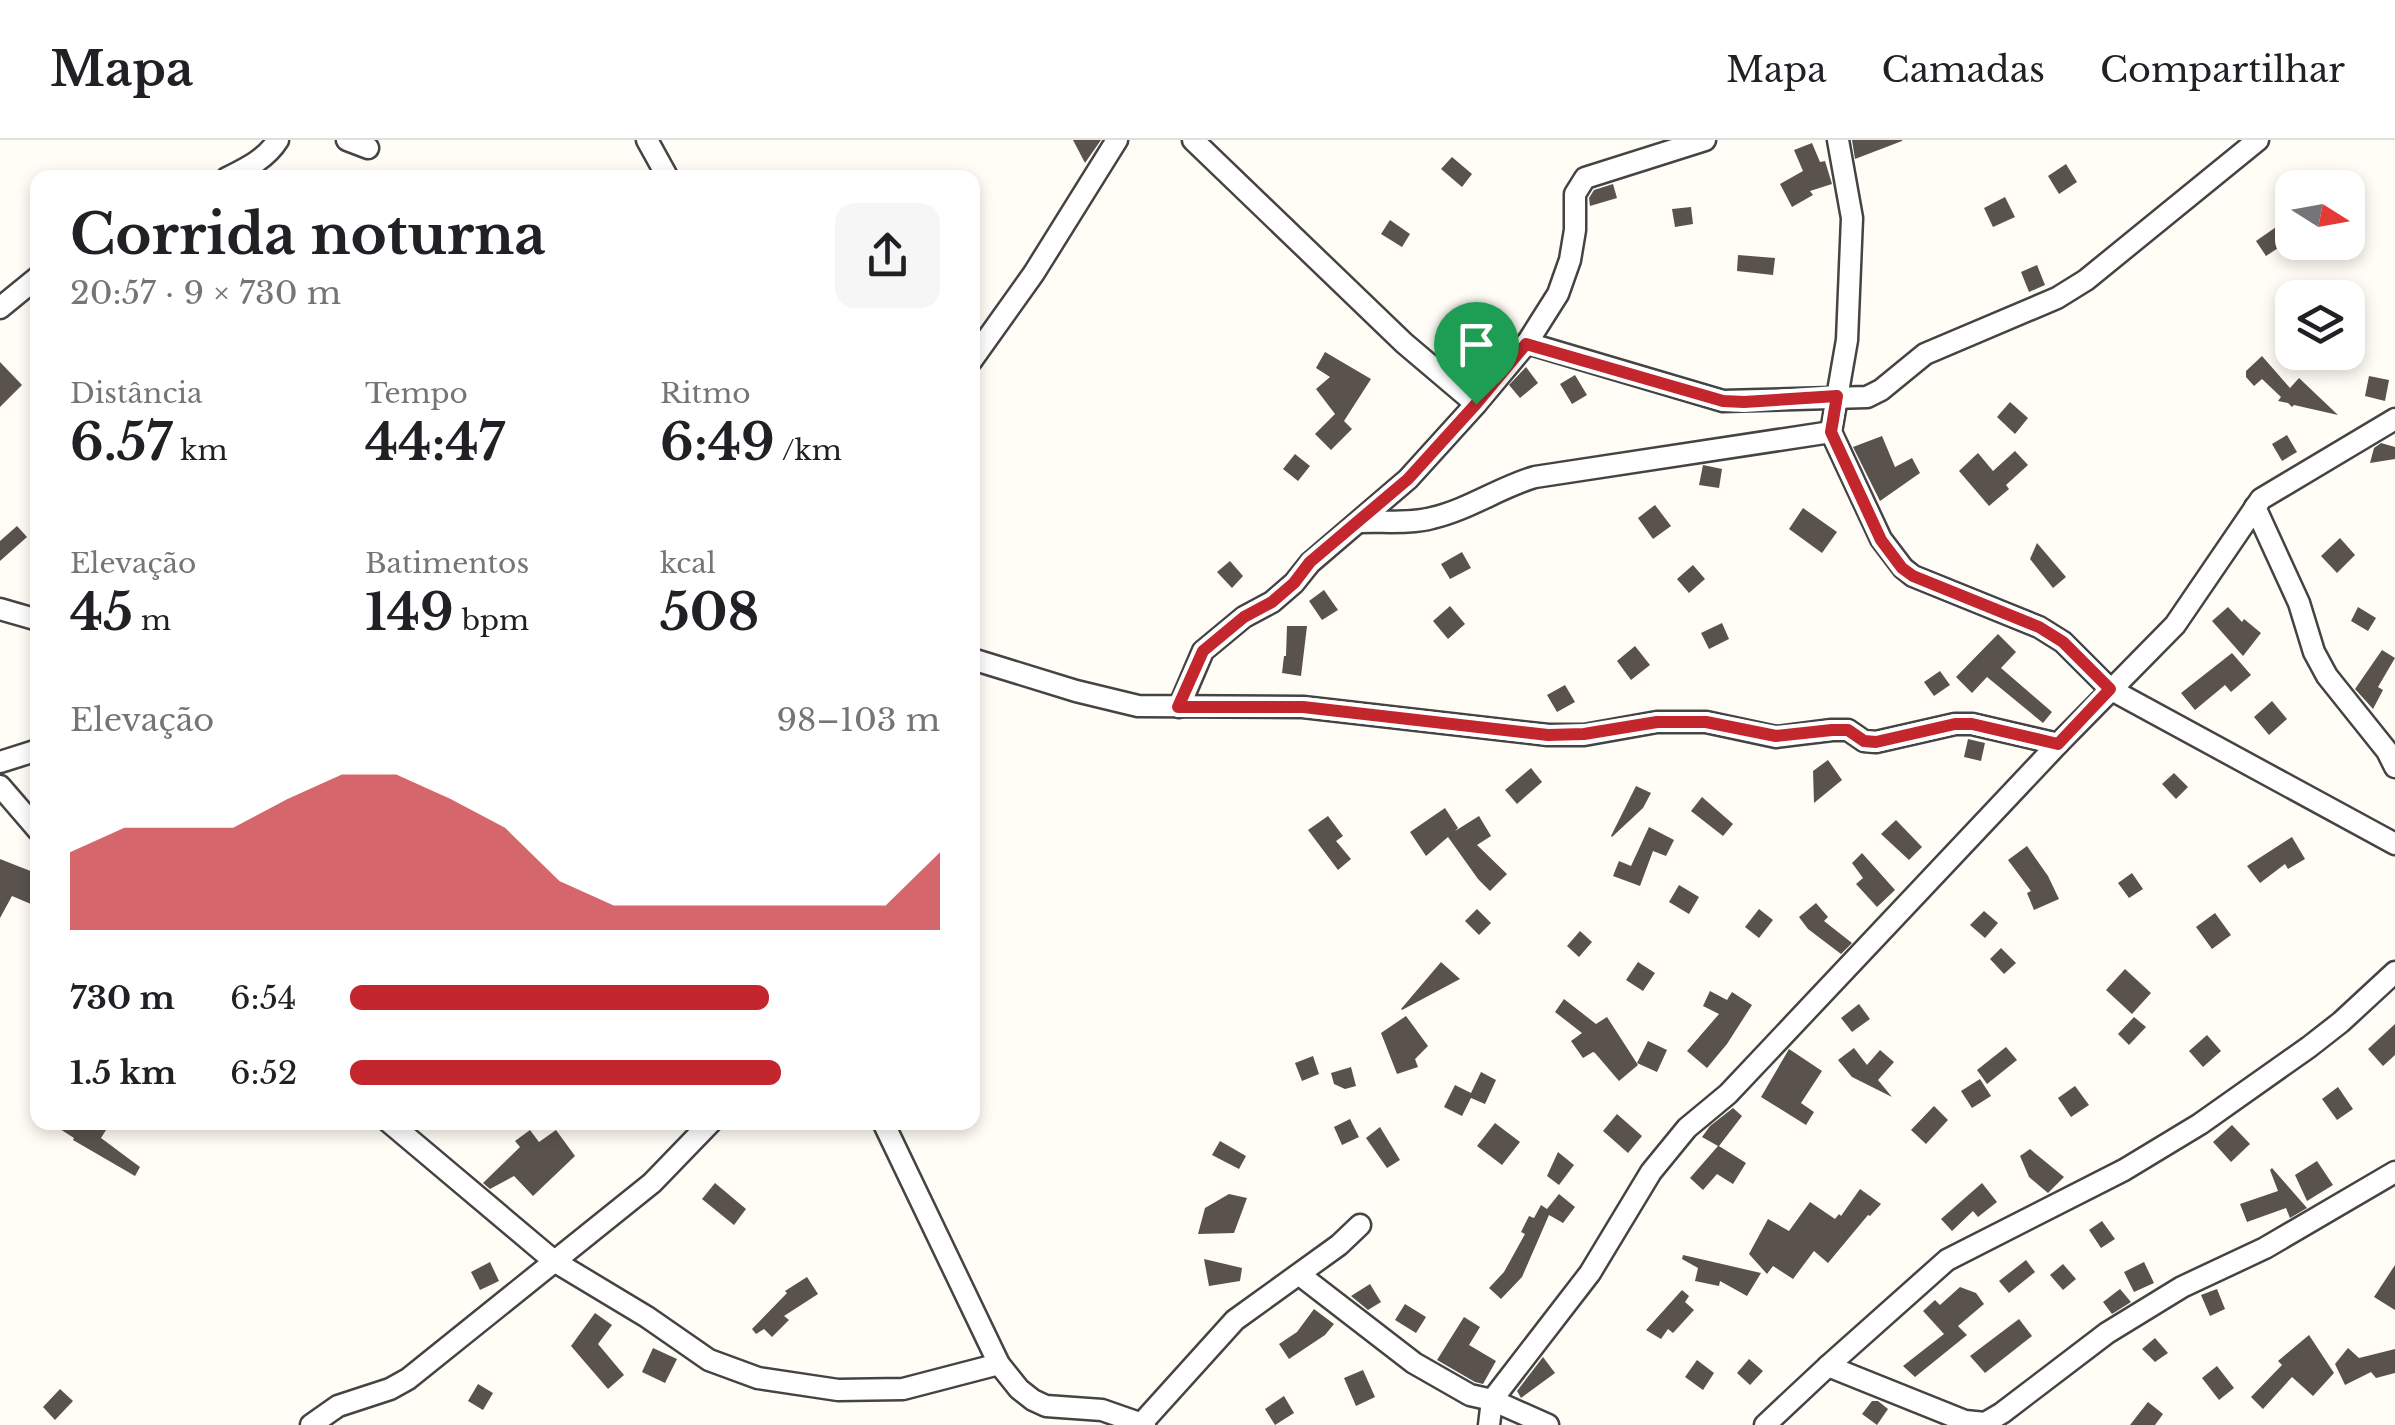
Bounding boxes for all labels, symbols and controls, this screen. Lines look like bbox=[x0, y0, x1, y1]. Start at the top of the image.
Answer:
text: Mapa bbox=[50, 39, 194, 99]
text: Mapa bbox=[1726, 48, 1827, 91]
text: Camadas bbox=[1882, 48, 2045, 91]
text: Compartilhar bbox=[2100, 48, 2345, 91]
north arrow bbox=[2275, 170, 2365, 260]
map controls bbox=[2275, 170, 2365, 370]
text: Corrida noturna bbox=[70, 201, 546, 269]
button: share bbox=[835, 203, 940, 308]
text: 20:57 · 9 × 730 m bbox=[70, 273, 341, 313]
button: layers bbox=[2275, 280, 2365, 370]
pin bbox=[1434, 302, 1519, 405]
icon: arrive bbox=[1449, 317, 1504, 372]
text: Distância bbox=[70, 376, 202, 411]
text: Tempo bbox=[365, 376, 468, 411]
text: Ritmo bbox=[660, 376, 751, 411]
text: 6.57 bbox=[70, 411, 172, 474]
text: 44:47 bbox=[365, 411, 505, 474]
text: 6:49 bbox=[660, 411, 775, 474]
text: km bbox=[172, 433, 228, 468]
text: /km bbox=[775, 433, 842, 468]
text: Elevação bbox=[70, 546, 196, 581]
text: Batimentos bbox=[365, 546, 529, 581]
text: kcal bbox=[660, 546, 716, 581]
text: 45 bbox=[70, 581, 133, 644]
text: 149 bbox=[365, 581, 454, 644]
text: 508 bbox=[660, 581, 759, 644]
text: m bbox=[133, 603, 171, 638]
text: bpm bbox=[454, 603, 529, 638]
text: Elevação bbox=[70, 700, 214, 740]
text: 98–103 m bbox=[777, 700, 940, 740]
text: 730 m bbox=[70, 978, 175, 1018]
text: 6:54 bbox=[230, 978, 297, 1018]
text: 1.5 km bbox=[70, 1053, 176, 1093]
text: 6:52 bbox=[230, 1053, 298, 1093]

